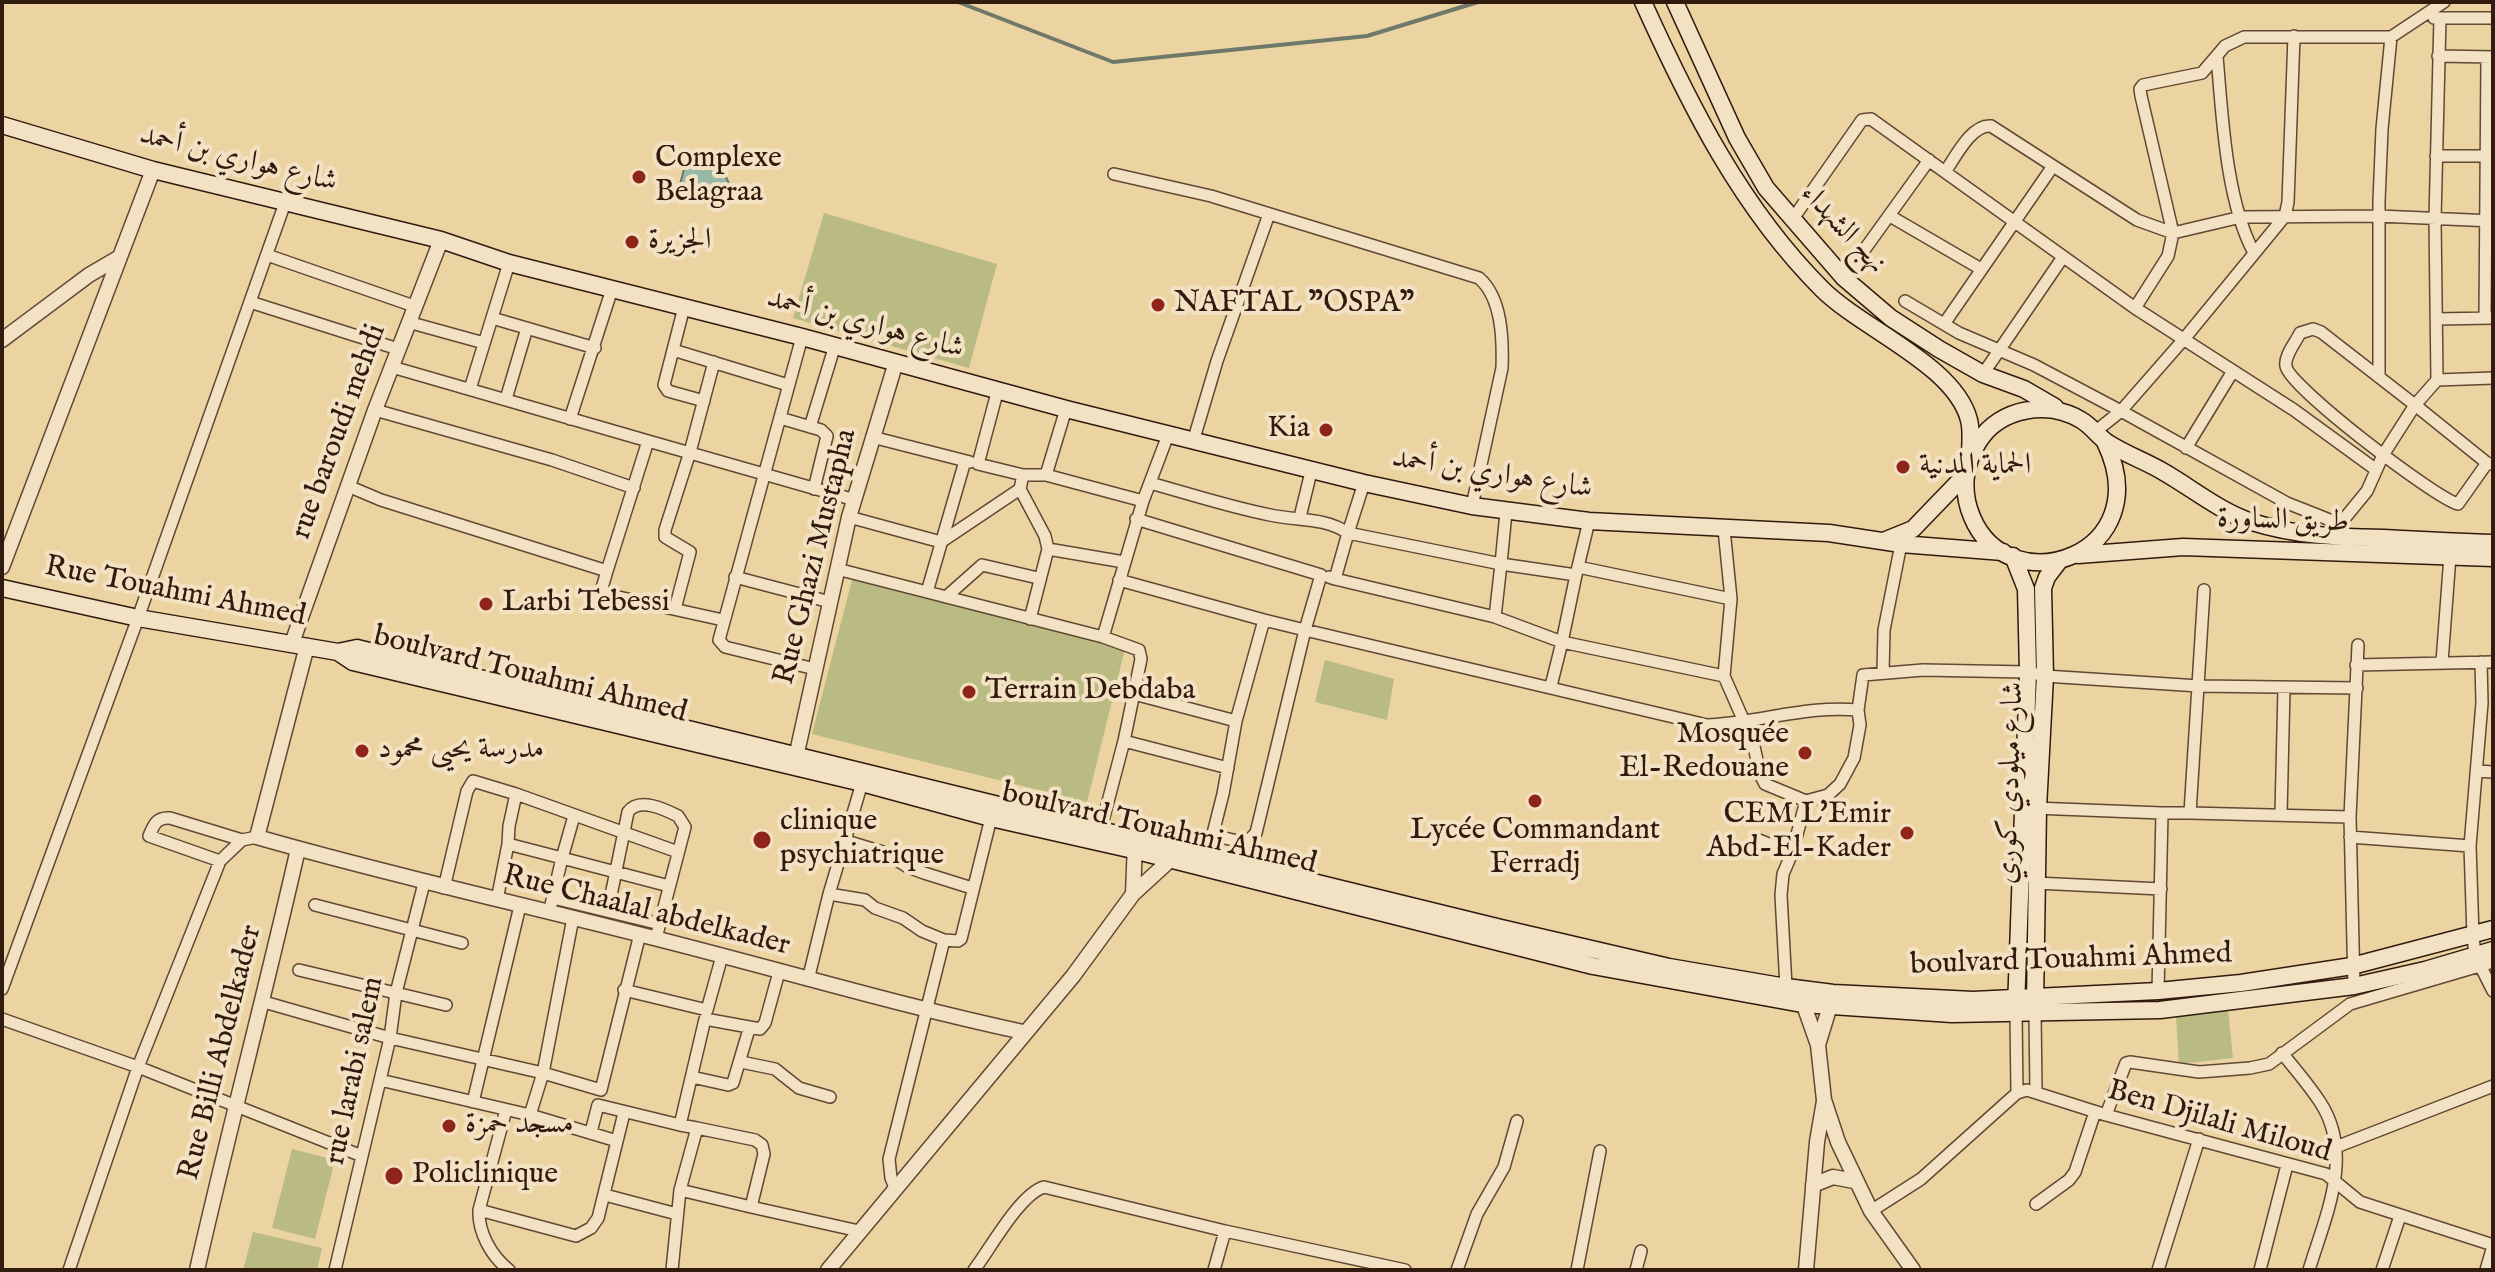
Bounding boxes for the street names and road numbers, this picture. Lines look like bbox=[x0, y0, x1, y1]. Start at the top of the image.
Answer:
street label: شارع هواري بن أحمد bbox=[135, 118, 341, 202]
street label: نهج الشهداء bbox=[1791, 177, 1893, 283]
street label: شارع هواري بن أحمد bbox=[763, 281, 967, 369]
street label: rue baroudi mehdi bbox=[284, 320, 396, 544]
street label: Rue Ghazi Mustapha bbox=[768, 426, 866, 688]
street label: شارع هواري بن أحمد bbox=[1389, 441, 1595, 509]
street label: طريق الساورة bbox=[2216, 502, 2350, 542]
street label: Rue Touahmi Ahmed bbox=[41, 550, 309, 636]
street label: boulvard Touahmi Ahmed bbox=[370, 620, 690, 732]
street label: شارع ميلودي كوري bbox=[1990, 681, 2034, 885]
street label: boulvard Touahmi Ahmed bbox=[998, 776, 1320, 884]
street label: Rue Chaalal abdelkader bbox=[499, 859, 793, 965]
street label: Rue Billi Abdelkader bbox=[173, 922, 271, 1184]
street label: boulvard Touahmi Ahmed bbox=[1910, 937, 2232, 985]
street label: rue larabi salem bbox=[319, 974, 393, 1168]
street label: Ben Djilali Miloud bbox=[2103, 1074, 2335, 1172]

